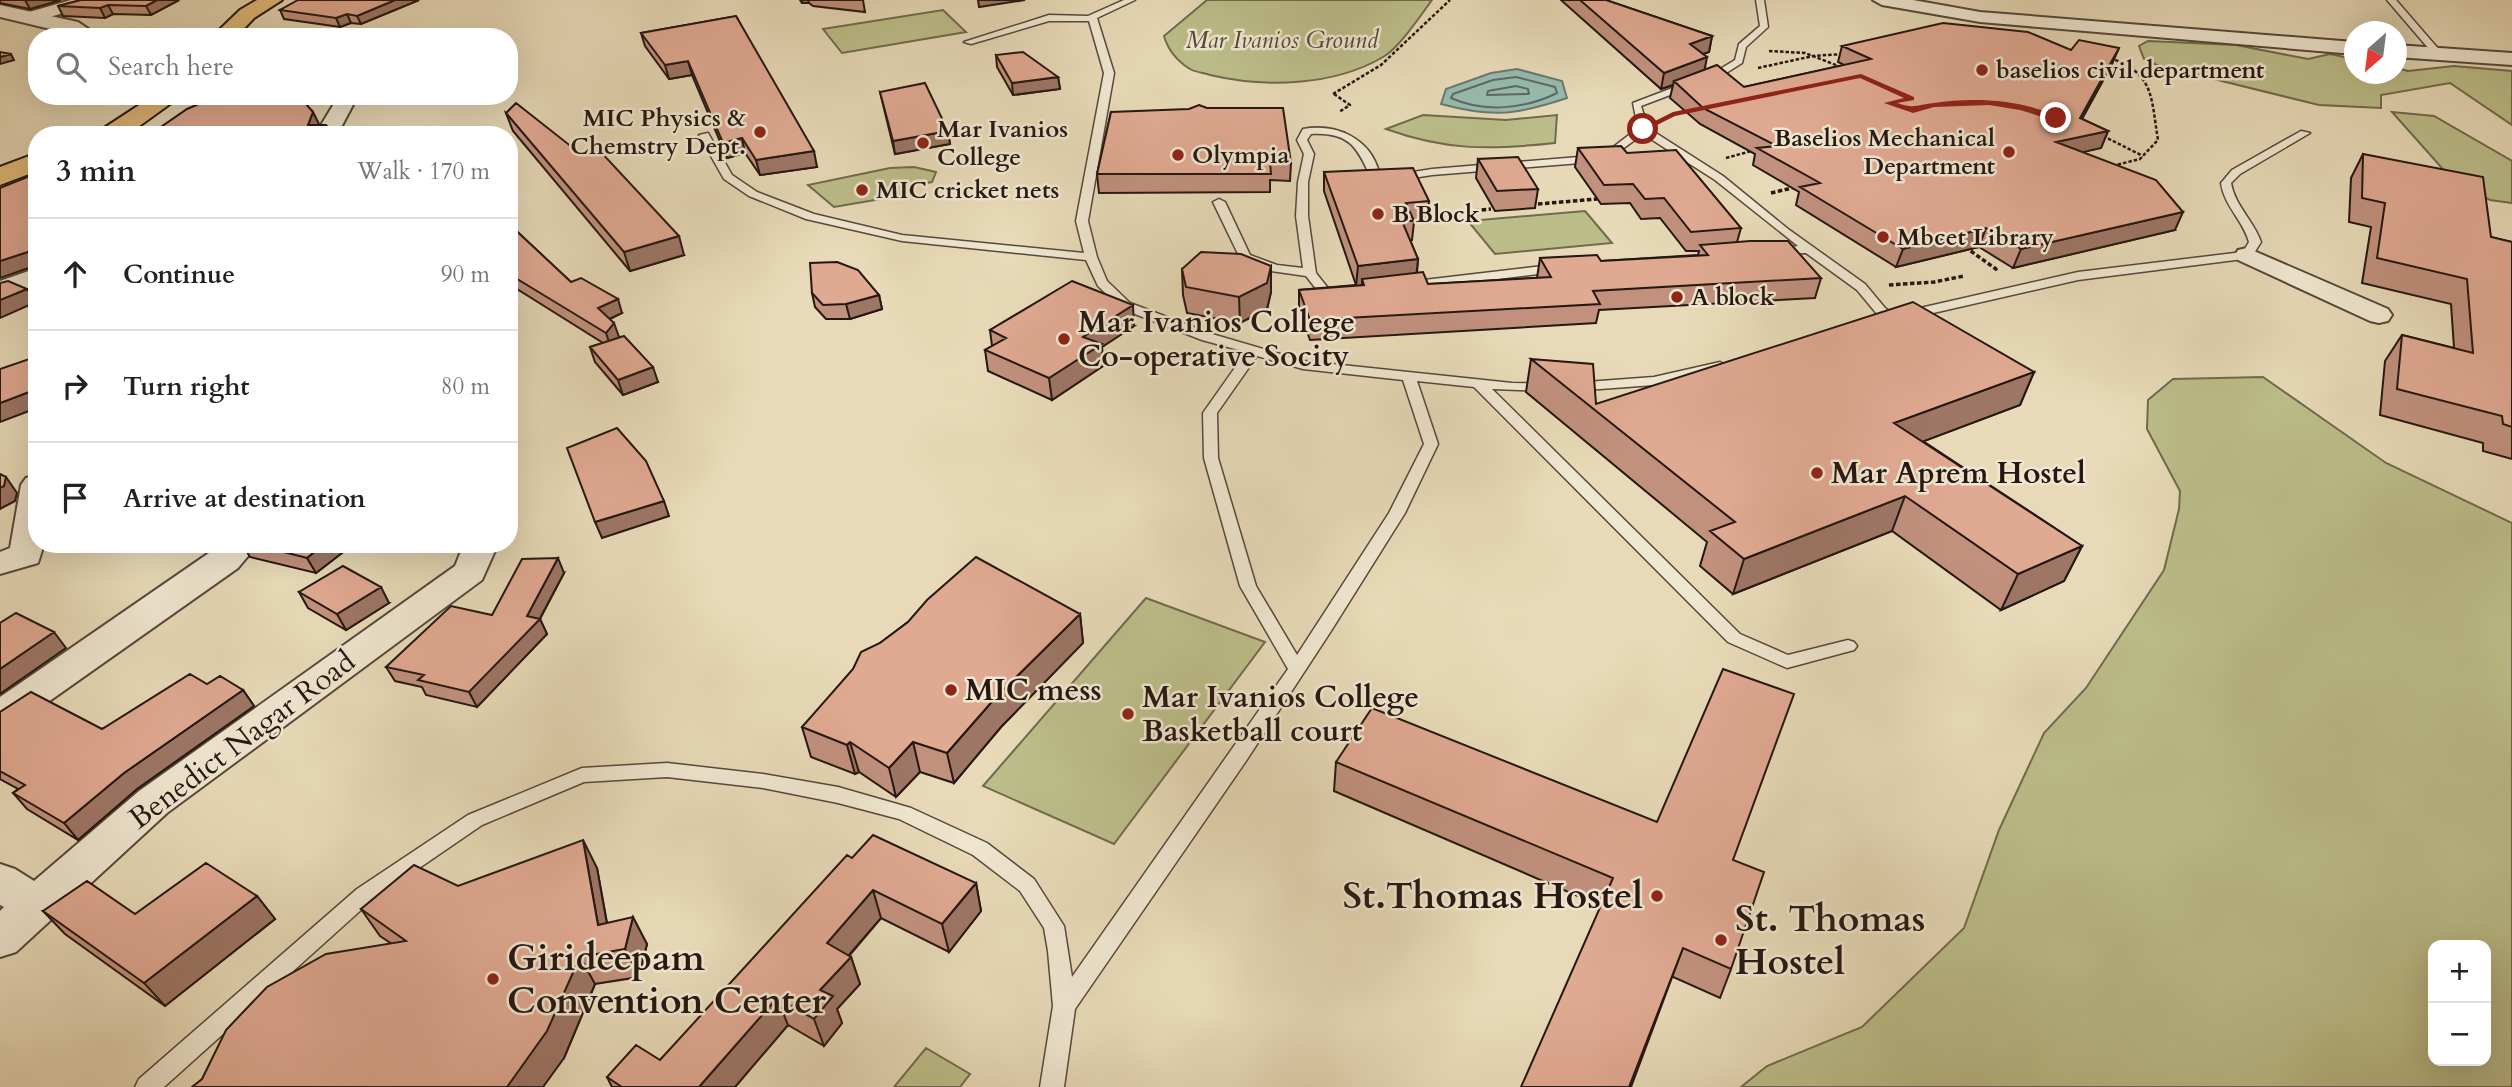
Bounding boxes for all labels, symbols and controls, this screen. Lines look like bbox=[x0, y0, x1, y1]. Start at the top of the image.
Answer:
north arrow bbox=[2344, 21, 2407, 84]
park label: Mar Ivanios Ground bbox=[1186, 24, 1380, 57]
search box bbox=[28, 28, 518, 105]
icon: search bbox=[52, 48, 90, 86]
text: Search here bbox=[108, 49, 234, 84]
place label: baselios civil department bbox=[1996, 54, 2265, 87]
marker: baselios civil department bbox=[1974, 62, 1990, 78]
place label: MIC Physics & Chemstry Dept. bbox=[570, 102, 746, 163]
route end bbox=[2040, 102, 2071, 133]
place label: Mar Ivanios College bbox=[937, 113, 1068, 174]
route start bbox=[1627, 113, 1658, 144]
place label: Baselios Mechanical Department bbox=[1774, 122, 1996, 183]
marker: MIC Physics & Chemstry Dept. bbox=[752, 124, 768, 140]
marker: Mar Ivanios College bbox=[915, 135, 931, 151]
place label: Olympia bbox=[1192, 139, 1289, 172]
marker: Baselios Mechanical Department bbox=[2001, 144, 2017, 160]
marker: Olympia bbox=[1170, 147, 1186, 163]
text: 3 min bbox=[56, 151, 136, 192]
text: Walk · 170 m bbox=[357, 156, 490, 187]
place label: MIC cricket nets bbox=[876, 174, 1059, 207]
marker: MIC cricket nets bbox=[854, 182, 870, 198]
place label: B Block bbox=[1392, 198, 1480, 231]
marker: B Block bbox=[1370, 206, 1386, 222]
place label: Mbcet Library bbox=[1897, 221, 2054, 254]
marker: Mbcet Library bbox=[1875, 229, 1891, 245]
icon: ahead bbox=[56, 255, 94, 293]
text: Continue bbox=[123, 257, 235, 292]
text: 90 m bbox=[441, 259, 490, 290]
place label: A block bbox=[1691, 281, 1775, 314]
marker: A block bbox=[1669, 289, 1685, 305]
place label: Mar Ivanios College Co-operative Socity bbox=[1078, 302, 1355, 377]
marker: Mar Ivanios College Co-operative Socity bbox=[1056, 331, 1072, 347]
icon: right bbox=[56, 367, 94, 405]
text: Turn right bbox=[123, 369, 250, 404]
text: 80 m bbox=[441, 371, 490, 402]
place label: Mar Aprem Hostel bbox=[1831, 453, 2086, 494]
marker: Mar Aprem Hostel bbox=[1809, 465, 1825, 481]
icon: arrive bbox=[56, 479, 94, 517]
text: Arrive at destination bbox=[123, 481, 366, 516]
street label: Benedict Nagar Road bbox=[120, 641, 364, 839]
place label: MIC mess bbox=[965, 670, 1102, 711]
place label: Mar Ivanios College Basketball court bbox=[1142, 677, 1419, 752]
marker: MIC mess bbox=[943, 682, 959, 698]
marker: Mar Ivanios College Basketball court bbox=[1120, 706, 1136, 722]
place label: St.Thomas Hostel bbox=[1342, 871, 1643, 921]
marker: St.Thomas Hostel bbox=[1649, 888, 1665, 904]
place label: St. Thomas Hostel bbox=[1735, 894, 1926, 987]
marker: St. Thomas Hostel bbox=[1713, 932, 1729, 948]
place label: Girideepam Convention Center bbox=[507, 933, 826, 1026]
map controls bbox=[2428, 940, 2491, 1066]
button: + bbox=[2428, 940, 2491, 1003]
marker: Girideepam Convention Center bbox=[485, 971, 501, 987]
button: − bbox=[2428, 1003, 2491, 1066]

